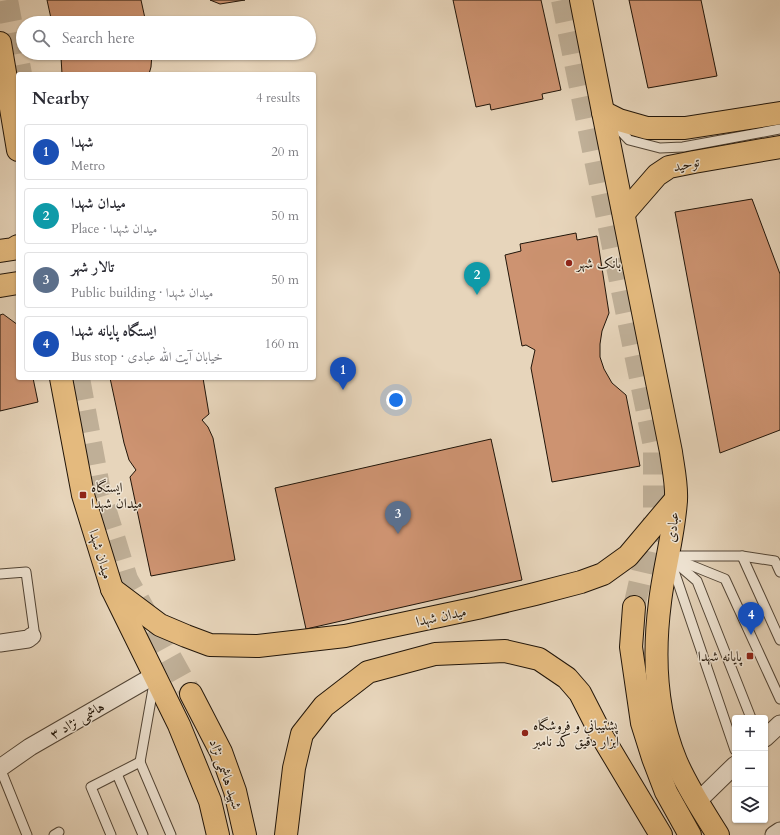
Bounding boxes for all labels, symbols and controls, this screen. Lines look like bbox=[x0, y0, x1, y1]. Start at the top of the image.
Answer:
search box bbox=[16, 16, 316, 60]
icon: search bbox=[30, 27, 52, 49]
text: Search here bbox=[62, 28, 135, 48]
text: Nearby bbox=[32, 87, 89, 110]
text: 4 results bbox=[256, 89, 300, 107]
text: شهدا bbox=[71, 132, 93, 152]
text: 1 bbox=[43, 143, 49, 161]
text: 20 m bbox=[271, 143, 299, 161]
street label: توحید bbox=[671, 152, 702, 177]
text: Metro bbox=[71, 157, 105, 175]
text: میدان شهدا bbox=[71, 193, 126, 213]
text: 2 bbox=[43, 207, 49, 225]
text: 50 m bbox=[271, 207, 299, 225]
text: Place · میدان شهدا bbox=[71, 220, 157, 238]
place label: بانک شهر bbox=[575, 254, 622, 273]
text: تالار شهر bbox=[71, 257, 114, 277]
marker: بانک شهر bbox=[564, 258, 574, 268]
pin: 2 bbox=[464, 262, 490, 295]
text: 3 bbox=[43, 271, 49, 289]
text: 50 m bbox=[271, 271, 299, 289]
text: Public building · میدان شهدا bbox=[71, 284, 213, 302]
text: ایستگاه پایانه شهدا bbox=[71, 321, 156, 341]
text: 4 bbox=[43, 335, 49, 353]
text: 160 m bbox=[265, 335, 299, 353]
text: Bus stop · خیابان آیت الله عبادی bbox=[71, 348, 223, 366]
pin: 1 bbox=[330, 357, 356, 390]
your location bbox=[386, 390, 406, 410]
place label: ایستگاه میدان شهدا bbox=[91, 478, 142, 513]
marker: ایستگاه میدان شهدا bbox=[78, 490, 88, 500]
pin: 3 bbox=[385, 501, 411, 534]
street label: عبادی bbox=[661, 511, 684, 543]
street label: میدان شهدا bbox=[84, 527, 117, 581]
street label: میدان شهدا bbox=[414, 602, 468, 631]
pin: 4 bbox=[738, 602, 764, 635]
place label: پایانه شهدا bbox=[698, 647, 743, 667]
marker: پایانه شهدا bbox=[745, 651, 755, 661]
street label: هاشمی نژاد ۳ bbox=[46, 697, 108, 744]
map controls bbox=[732, 715, 768, 823]
button: + bbox=[732, 715, 768, 751]
place label: پشتیبانی و فروشگاه ابزار دقیق کد نامبر bbox=[531, 716, 619, 751]
marker: پشتیبانی و فروشگاه ابزار دقیق کد نامبر bbox=[520, 728, 530, 738]
street label: شهید هاشمی نژاد bbox=[205, 736, 246, 812]
button: − bbox=[732, 751, 768, 787]
button: layers bbox=[732, 787, 768, 823]

